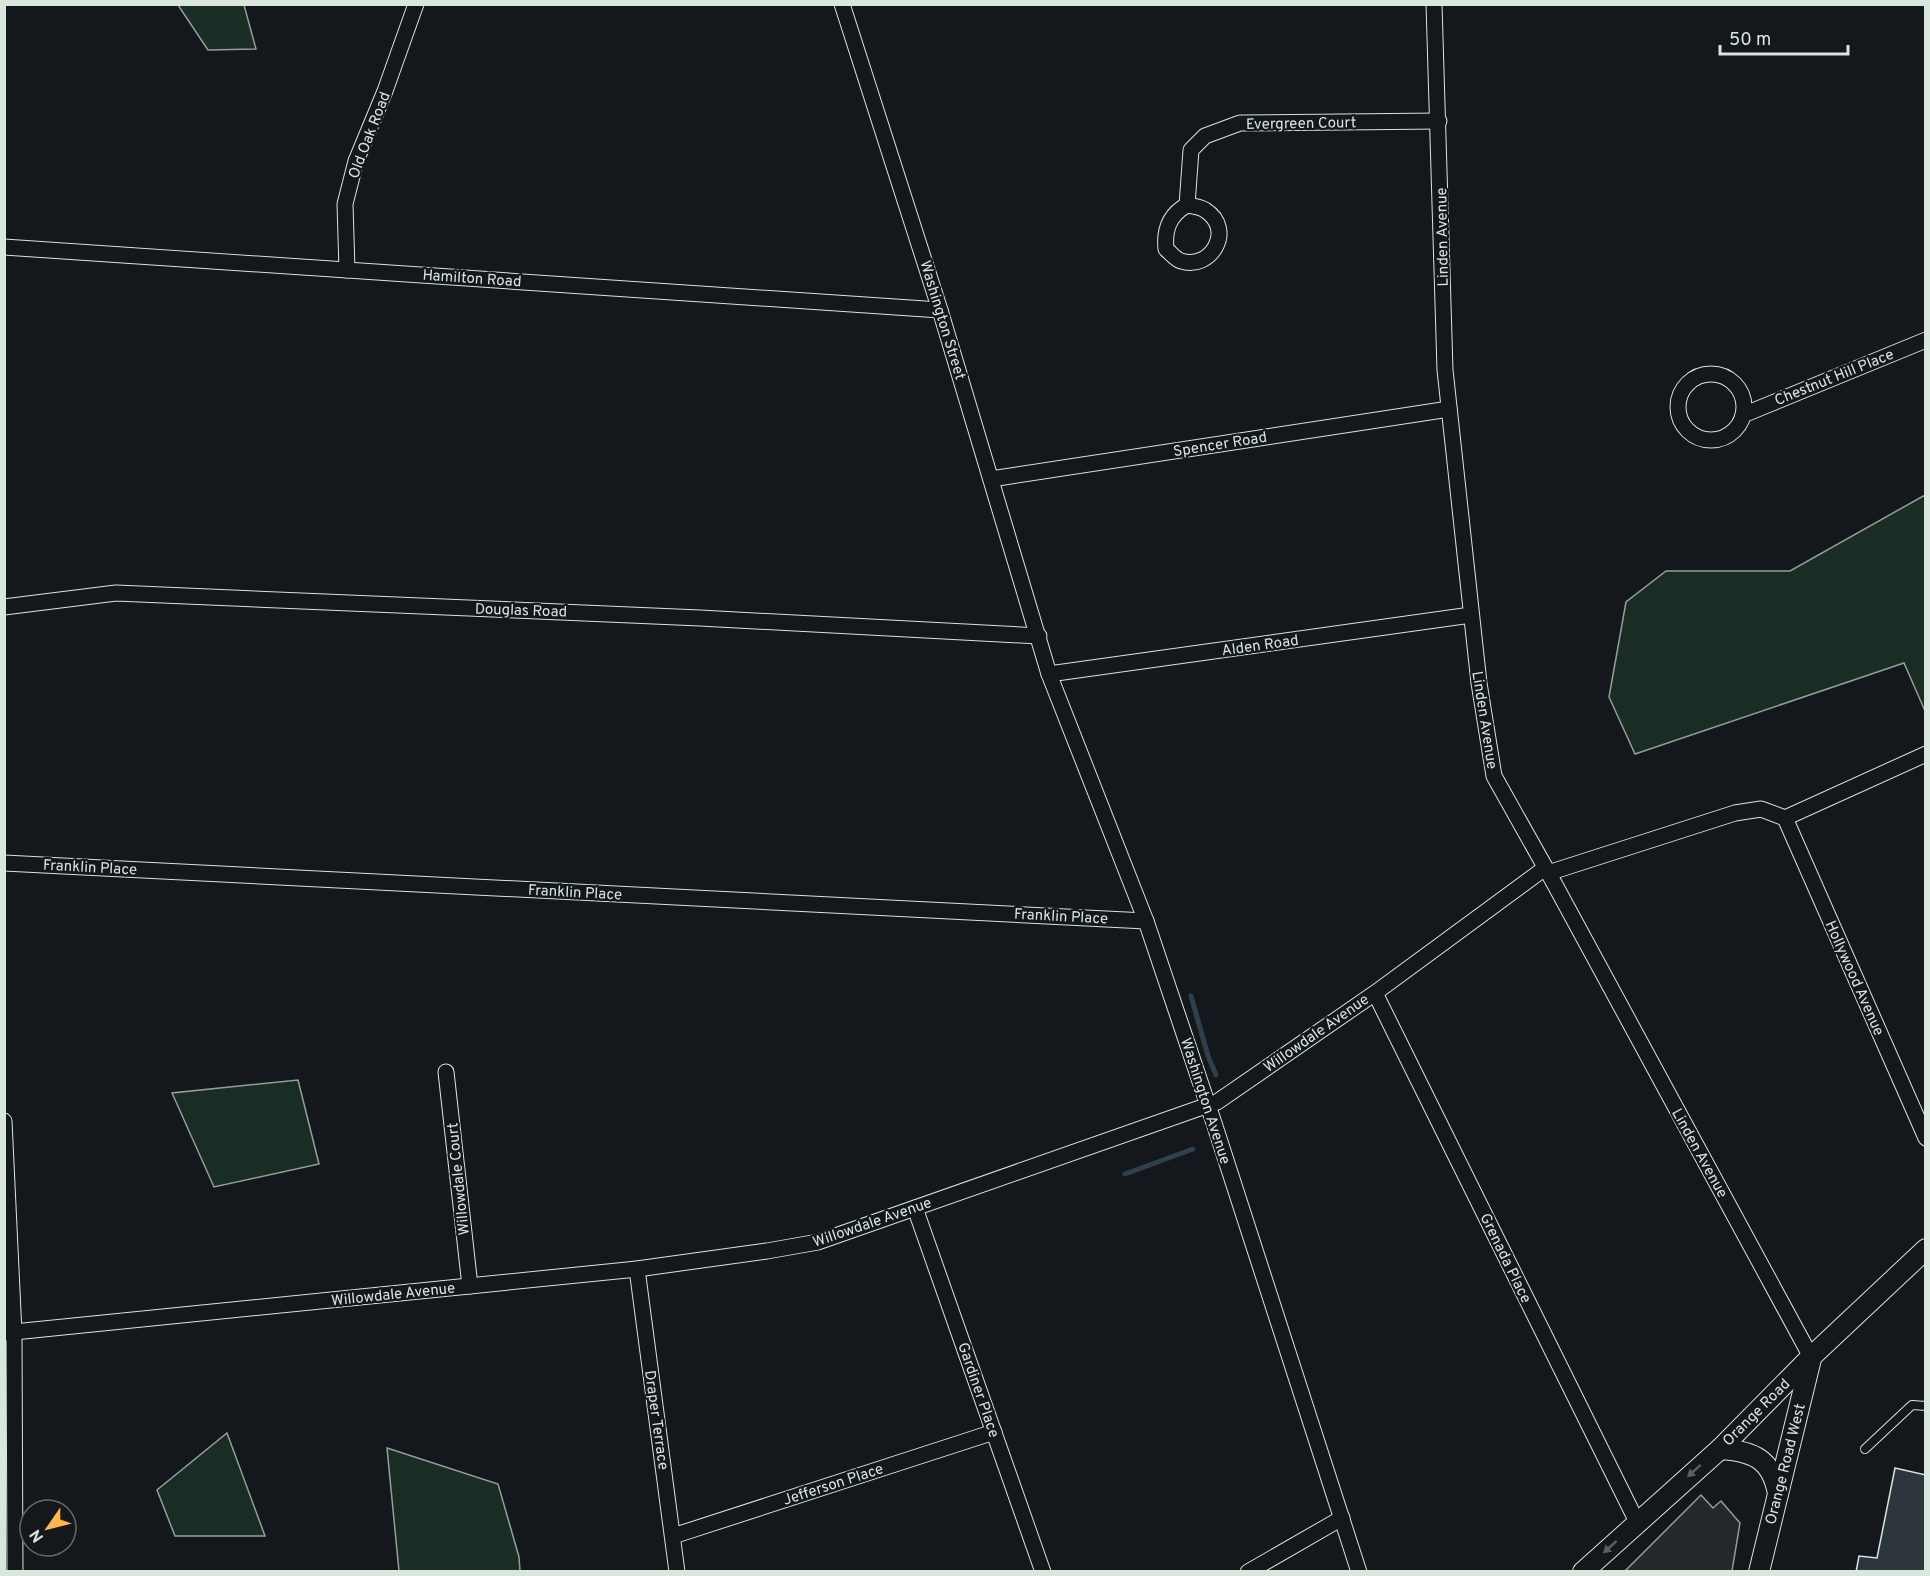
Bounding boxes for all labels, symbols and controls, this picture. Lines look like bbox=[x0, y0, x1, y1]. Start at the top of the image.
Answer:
scale bar bbox=[1720, 18, 1848, 56]
text: 50 m bbox=[1729, 29, 1771, 52]
street label: Old Oak Road bbox=[345, 89, 396, 182]
street label: Evergreen Court bbox=[1246, 114, 1356, 135]
street label: Linden Avenue bbox=[1433, 187, 1454, 287]
street label: Washington Street bbox=[914, 259, 969, 382]
street label: Hamilton Road bbox=[422, 267, 522, 292]
street label: Chestnut Hill Place bbox=[1772, 346, 1897, 411]
street label: Spencer Road bbox=[1172, 429, 1268, 462]
street label: Douglas Road bbox=[474, 600, 567, 623]
street label: Alden Road bbox=[1221, 632, 1300, 661]
street label: Linden Avenue bbox=[1466, 670, 1501, 771]
street label: Franklin Place bbox=[42, 857, 137, 880]
street label: Franklin Place bbox=[527, 882, 622, 905]
street label: Franklin Place bbox=[1013, 906, 1108, 929]
street label: Hollywood Avenue bbox=[1820, 918, 1888, 1039]
street label: Willowdale Avenue bbox=[1260, 991, 1373, 1078]
street label: Washington Avenue bbox=[1175, 1036, 1234, 1167]
street label: Linden Avenue bbox=[1666, 1106, 1731, 1202]
street label: Willowdale Court bbox=[444, 1121, 475, 1236]
street label: Willowdale Avenue bbox=[811, 1194, 934, 1253]
street label: Grenada Place bbox=[1475, 1211, 1535, 1307]
street label: Willowdale Avenue bbox=[330, 1280, 456, 1311]
street label: Gardiner Place bbox=[952, 1340, 1003, 1441]
street label: Draper Terrace bbox=[639, 1369, 672, 1471]
street label: Orange Road bbox=[1719, 1375, 1795, 1451]
street label: Orange Road West bbox=[1762, 1402, 1811, 1527]
street label: Jefferson Place bbox=[781, 1460, 886, 1511]
one-way arrow bbox=[1687, 1464, 1702, 1477]
north arrow bbox=[18, 1498, 78, 1558]
text: N bbox=[26, 1525, 49, 1546]
one-way arrow bbox=[1603, 1540, 1618, 1553]

